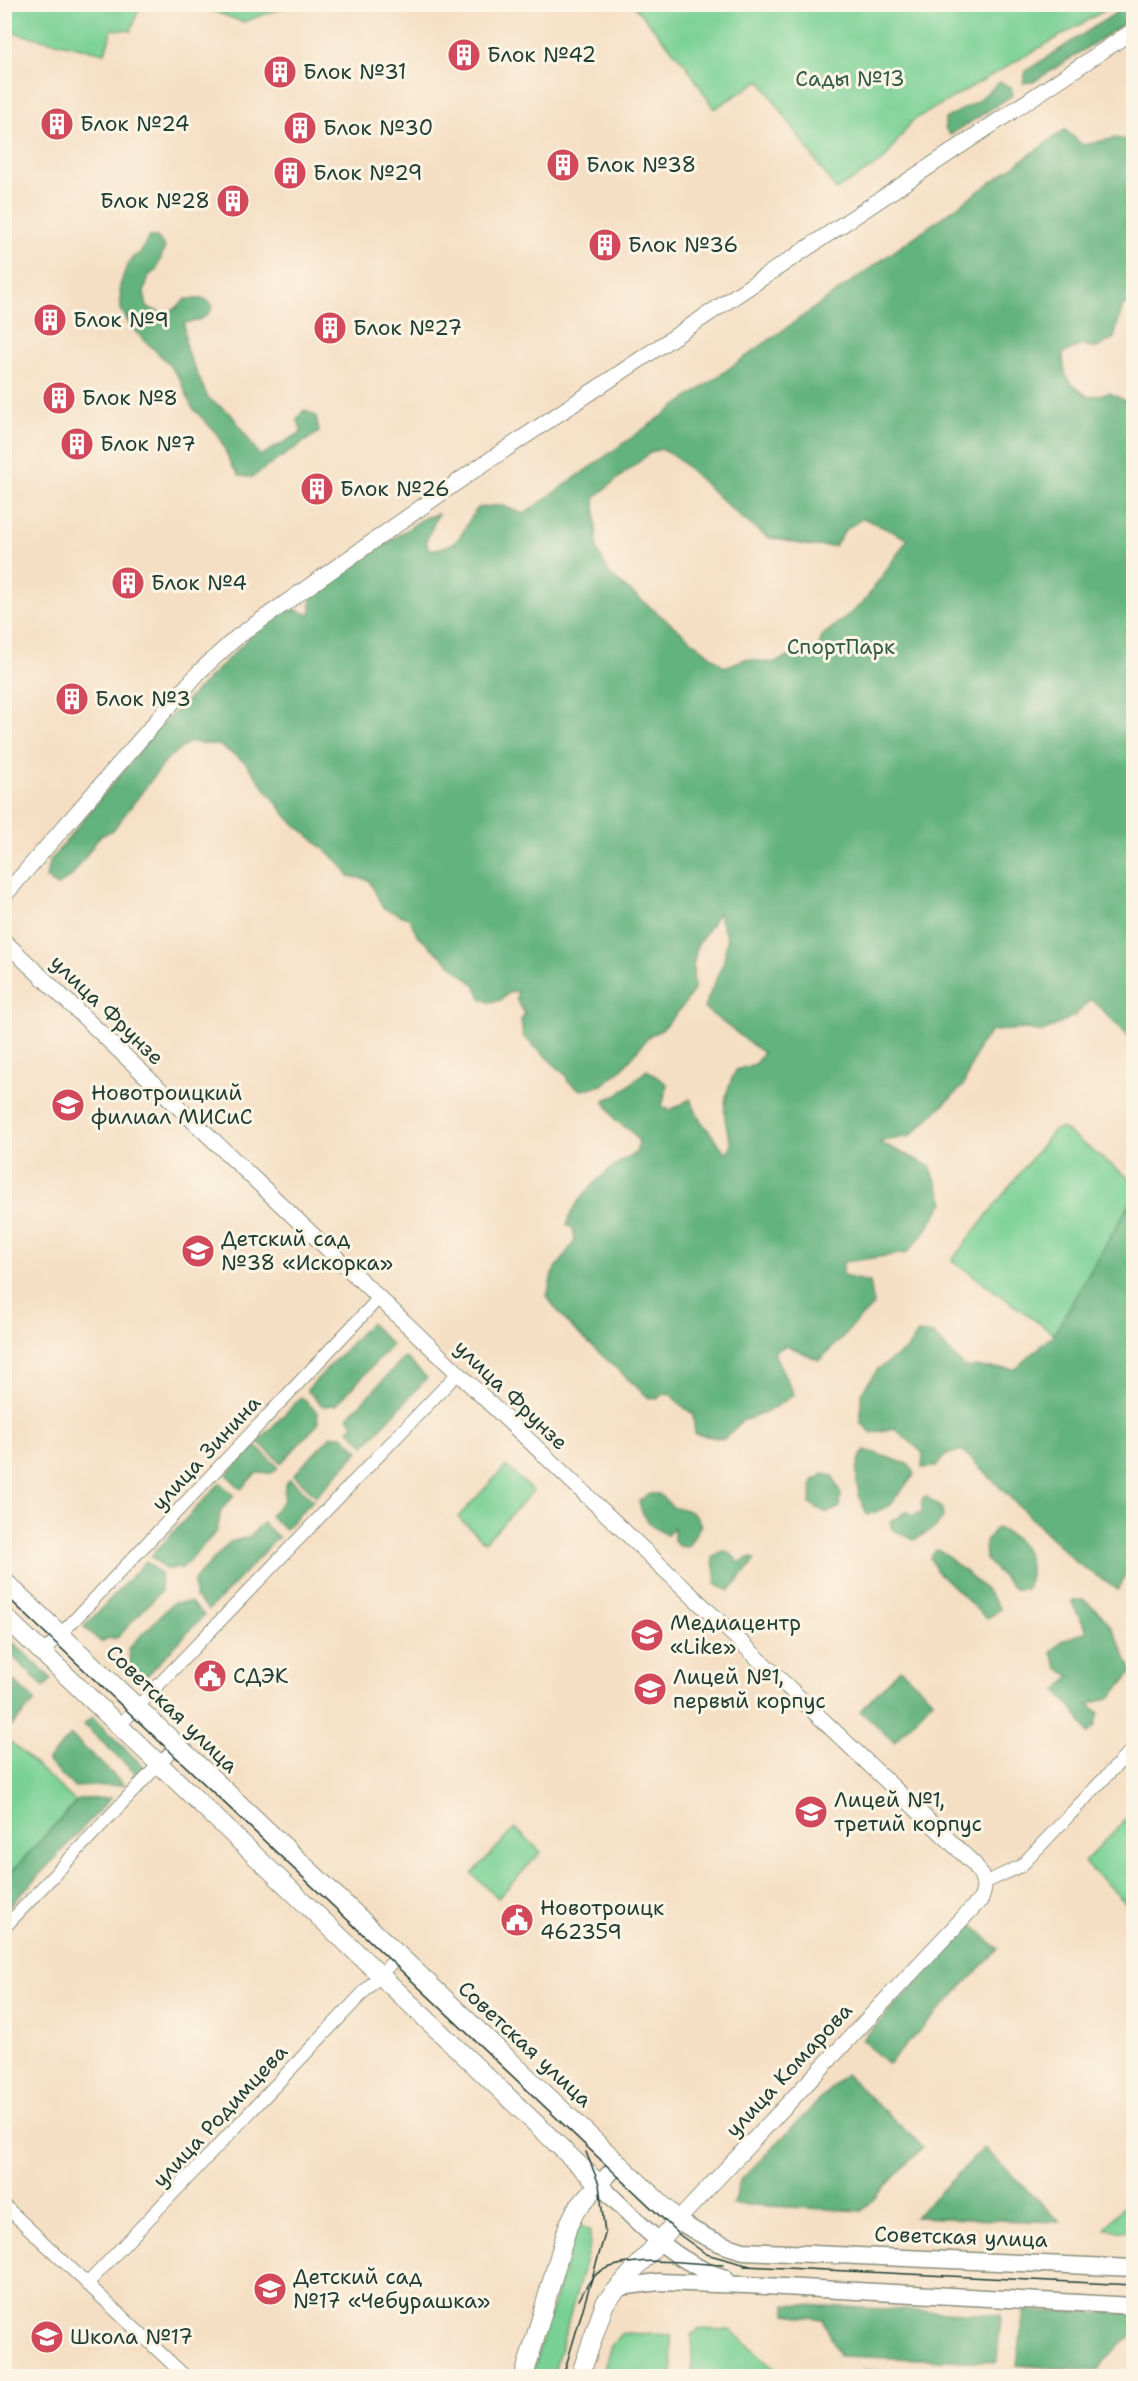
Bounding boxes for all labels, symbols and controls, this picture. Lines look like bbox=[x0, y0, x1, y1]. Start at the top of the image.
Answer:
building icon: Блок №42 bbox=[446, 37, 482, 73]
place label: Блок №42 bbox=[487, 41, 596, 69]
building icon: Блок №31 bbox=[262, 54, 298, 90]
place label: Блок №31 bbox=[303, 58, 407, 86]
park label: Сады №13 bbox=[795, 65, 905, 93]
building icon: Блок №24 bbox=[39, 106, 75, 142]
place label: Блок №24 bbox=[80, 110, 189, 138]
building icon: Блок №30 bbox=[282, 110, 318, 146]
place label: Блок №30 bbox=[323, 114, 433, 142]
building icon: Блок №38 bbox=[545, 147, 581, 183]
place label: Блок №38 bbox=[586, 151, 696, 179]
building icon: Блок №29 bbox=[272, 155, 308, 191]
place label: Блок №29 bbox=[313, 159, 423, 187]
building icon: Блок №28 bbox=[215, 183, 251, 219]
place label: Блок №28 bbox=[100, 187, 210, 215]
building icon: Блок №36 bbox=[587, 227, 623, 263]
place label: Блок №36 bbox=[628, 231, 738, 259]
building icon: Блок №9 bbox=[32, 302, 68, 338]
place label: Блок №9 bbox=[73, 306, 169, 334]
building icon: Блок №27 bbox=[312, 310, 348, 346]
place label: Блок №27 bbox=[353, 314, 462, 342]
building icon: Блок №8 bbox=[41, 380, 77, 416]
place label: Блок №8 bbox=[82, 384, 178, 412]
building icon: Блок №7 bbox=[59, 426, 95, 462]
place label: Блок №7 bbox=[100, 430, 196, 458]
building icon: Блок №26 bbox=[299, 471, 335, 507]
place label: Блок №26 bbox=[340, 475, 450, 503]
building icon: Блок №4 bbox=[110, 565, 146, 601]
place label: Блок №4 bbox=[151, 569, 247, 597]
park label: СпортПарк bbox=[787, 633, 895, 661]
building icon: Блок №3 bbox=[54, 681, 90, 717]
place label: Блок №3 bbox=[95, 685, 191, 713]
street label: улица Фрунзе bbox=[44, 949, 170, 1071]
place label: Новотроицкий филиал МИСиС bbox=[91, 1079, 253, 1131]
school or university icon: Новотроицкий филиал МИСиС bbox=[50, 1087, 86, 1123]
place label: Детский сад №38 «Искорка» bbox=[221, 1225, 393, 1277]
school or university icon: Детский сад №38 «Искорка» bbox=[180, 1233, 216, 1269]
street label: улица Фрунзе bbox=[448, 1334, 574, 1456]
street label: улица Зинина bbox=[145, 1389, 267, 1517]
place label: Медиацентр «Like» bbox=[670, 1609, 801, 1661]
school or university icon: Медиацентр «Like» bbox=[629, 1617, 665, 1653]
street label: Советская улица bbox=[100, 1639, 244, 1779]
public building icon: СДЭК bbox=[192, 1658, 228, 1694]
place label: СДЭК bbox=[233, 1662, 289, 1690]
place label: Лицей №1, первый корпус bbox=[673, 1663, 826, 1715]
school or university icon: Лицей №1, первый корпус bbox=[632, 1671, 668, 1707]
place label: Лицей №1, третий корпус bbox=[834, 1786, 982, 1838]
school or university icon: Лицей №1, третий корпус bbox=[793, 1794, 829, 1830]
place label: Новотроицк 462359 bbox=[540, 1894, 664, 1946]
public building icon: Новотроицк 462359 bbox=[499, 1902, 535, 1938]
street label: Советская улица bbox=[452, 1975, 598, 2113]
street label: улица Комарова bbox=[719, 1997, 859, 2143]
street label: улица Родимцева bbox=[146, 2038, 294, 2194]
street label: Советская улица bbox=[874, 2220, 1048, 2254]
place label: Детский сад №17 «Чебурашка» bbox=[293, 2263, 490, 2315]
school or university icon: Детский сад №17 «Чебурашка» bbox=[252, 2271, 288, 2307]
school or university icon: Школа №17 bbox=[29, 2319, 65, 2355]
place label: Школа №17 bbox=[70, 2323, 193, 2351]

